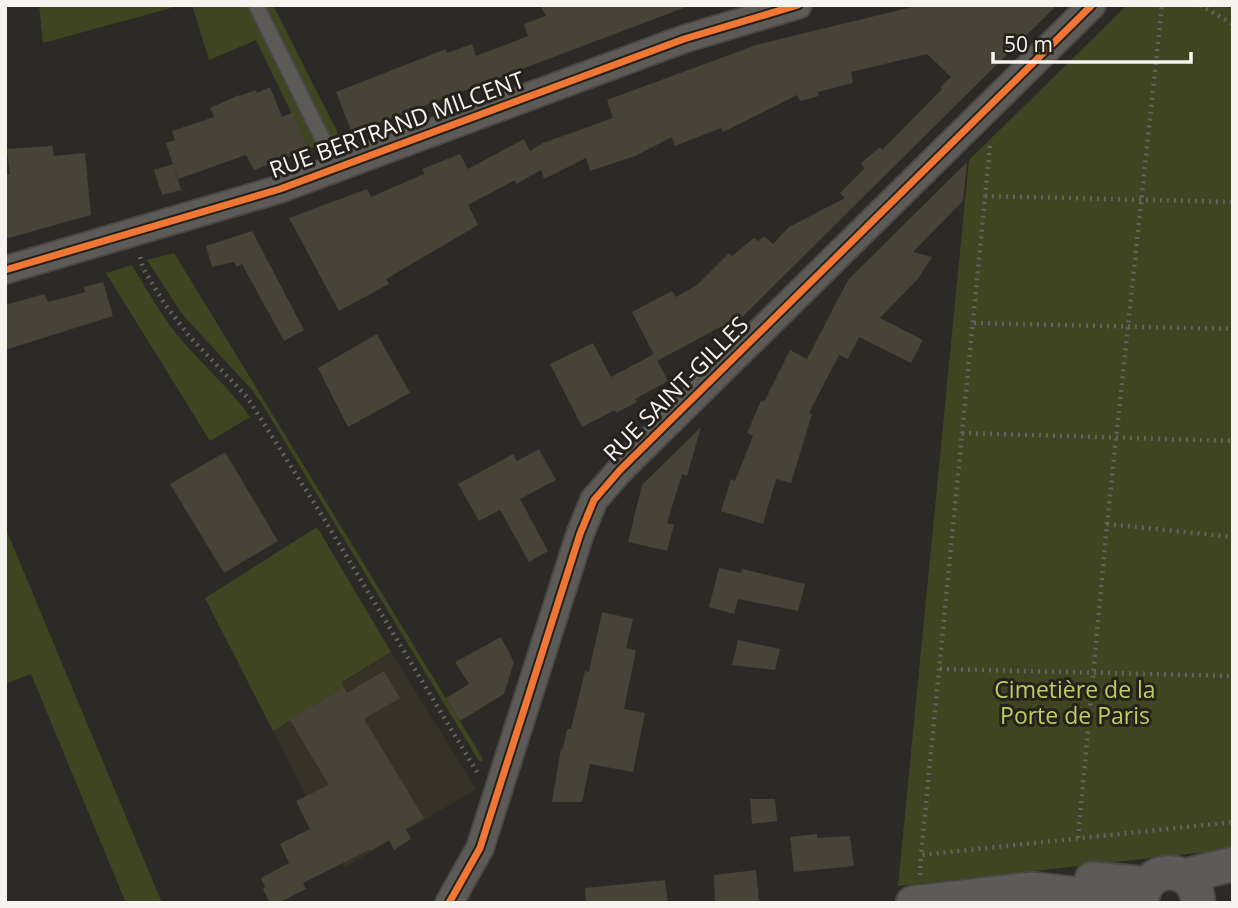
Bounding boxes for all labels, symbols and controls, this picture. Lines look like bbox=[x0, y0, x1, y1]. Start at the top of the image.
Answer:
scale bar bbox=[993, 21, 1191, 65]
text: 50 m bbox=[1004, 30, 1053, 58]
street label: RUE BERTRAND MILCENT bbox=[265, 63, 529, 185]
street label: RUE SAINT-GILLES bbox=[596, 309, 755, 468]
park label: Cimetière de la Porte de Paris bbox=[994, 673, 1156, 731]

